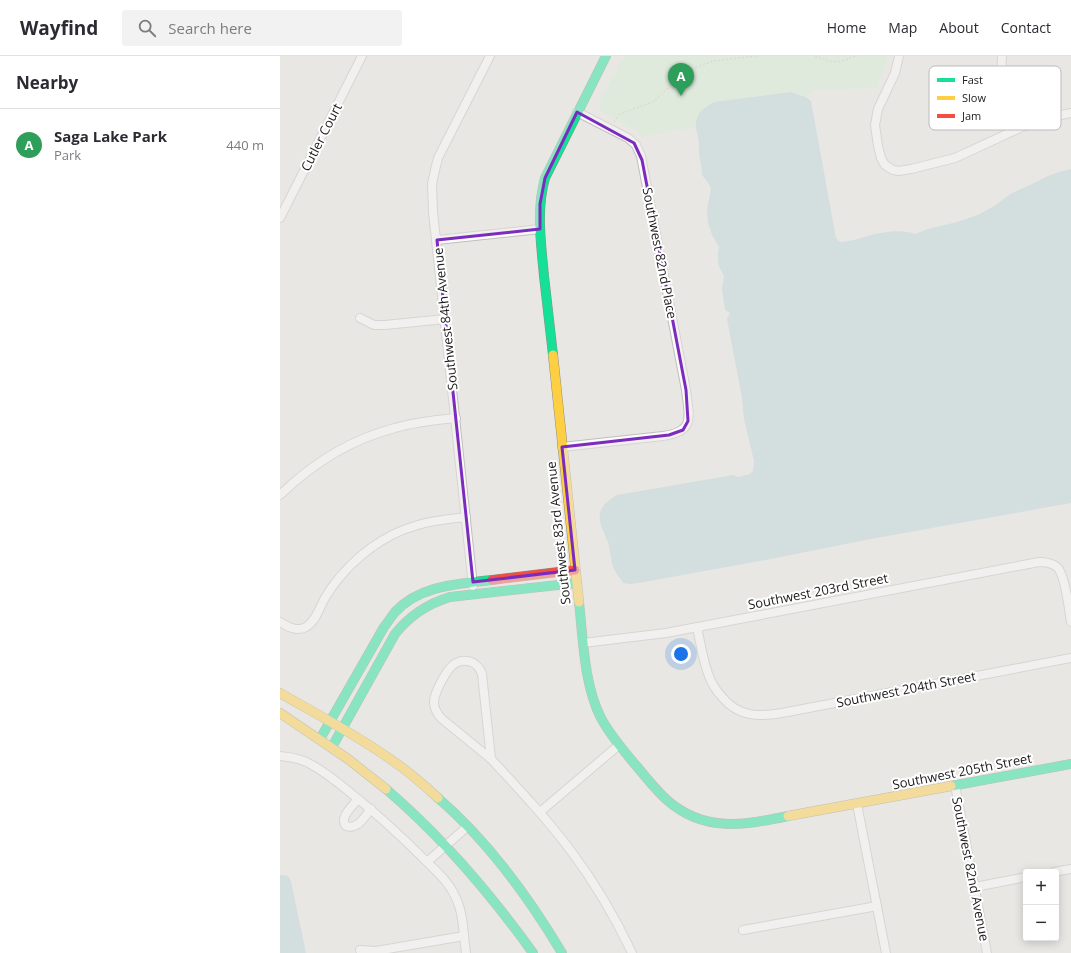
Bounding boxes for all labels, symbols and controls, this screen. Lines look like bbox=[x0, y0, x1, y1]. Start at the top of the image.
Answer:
search box bbox=[122, 10, 402, 46]
text: Wayfind bbox=[20, 15, 98, 41]
icon: search bbox=[136, 17, 158, 39]
text: Search here bbox=[168, 18, 252, 38]
text: Home bbox=[827, 18, 866, 37]
text: Map bbox=[888, 18, 917, 37]
text: About bbox=[939, 18, 979, 37]
text: Contact bbox=[1001, 18, 1051, 37]
pin: A bbox=[668, 63, 694, 96]
legend bbox=[929, 66, 1061, 130]
text: Nearby bbox=[16, 71, 78, 94]
text: Fast bbox=[962, 72, 983, 87]
text: Slow bbox=[962, 90, 986, 105]
street label: Cutler Court bbox=[296, 100, 346, 174]
text: Jam bbox=[961, 108, 981, 123]
text: Saga Lake Park bbox=[54, 126, 167, 146]
text: A bbox=[25, 136, 33, 154]
text: 440 m bbox=[226, 136, 264, 154]
text: Park bbox=[54, 146, 81, 164]
street label: Southwest 82nd Place bbox=[638, 186, 682, 320]
street label: Southwest 84th Avenue bbox=[429, 247, 461, 391]
street label: Southwest 83rd Avenue bbox=[542, 461, 574, 605]
street label: Southwest 203rd Street bbox=[746, 569, 890, 613]
your location bbox=[671, 644, 691, 664]
street label: Southwest 204th Street bbox=[835, 667, 978, 711]
street label: Southwest 205th Street bbox=[891, 749, 1034, 793]
street label: Southwest 82nd Avenue bbox=[948, 795, 994, 943]
map controls bbox=[1023, 869, 1059, 941]
button: + bbox=[1023, 869, 1059, 905]
button: − bbox=[1023, 905, 1059, 941]

